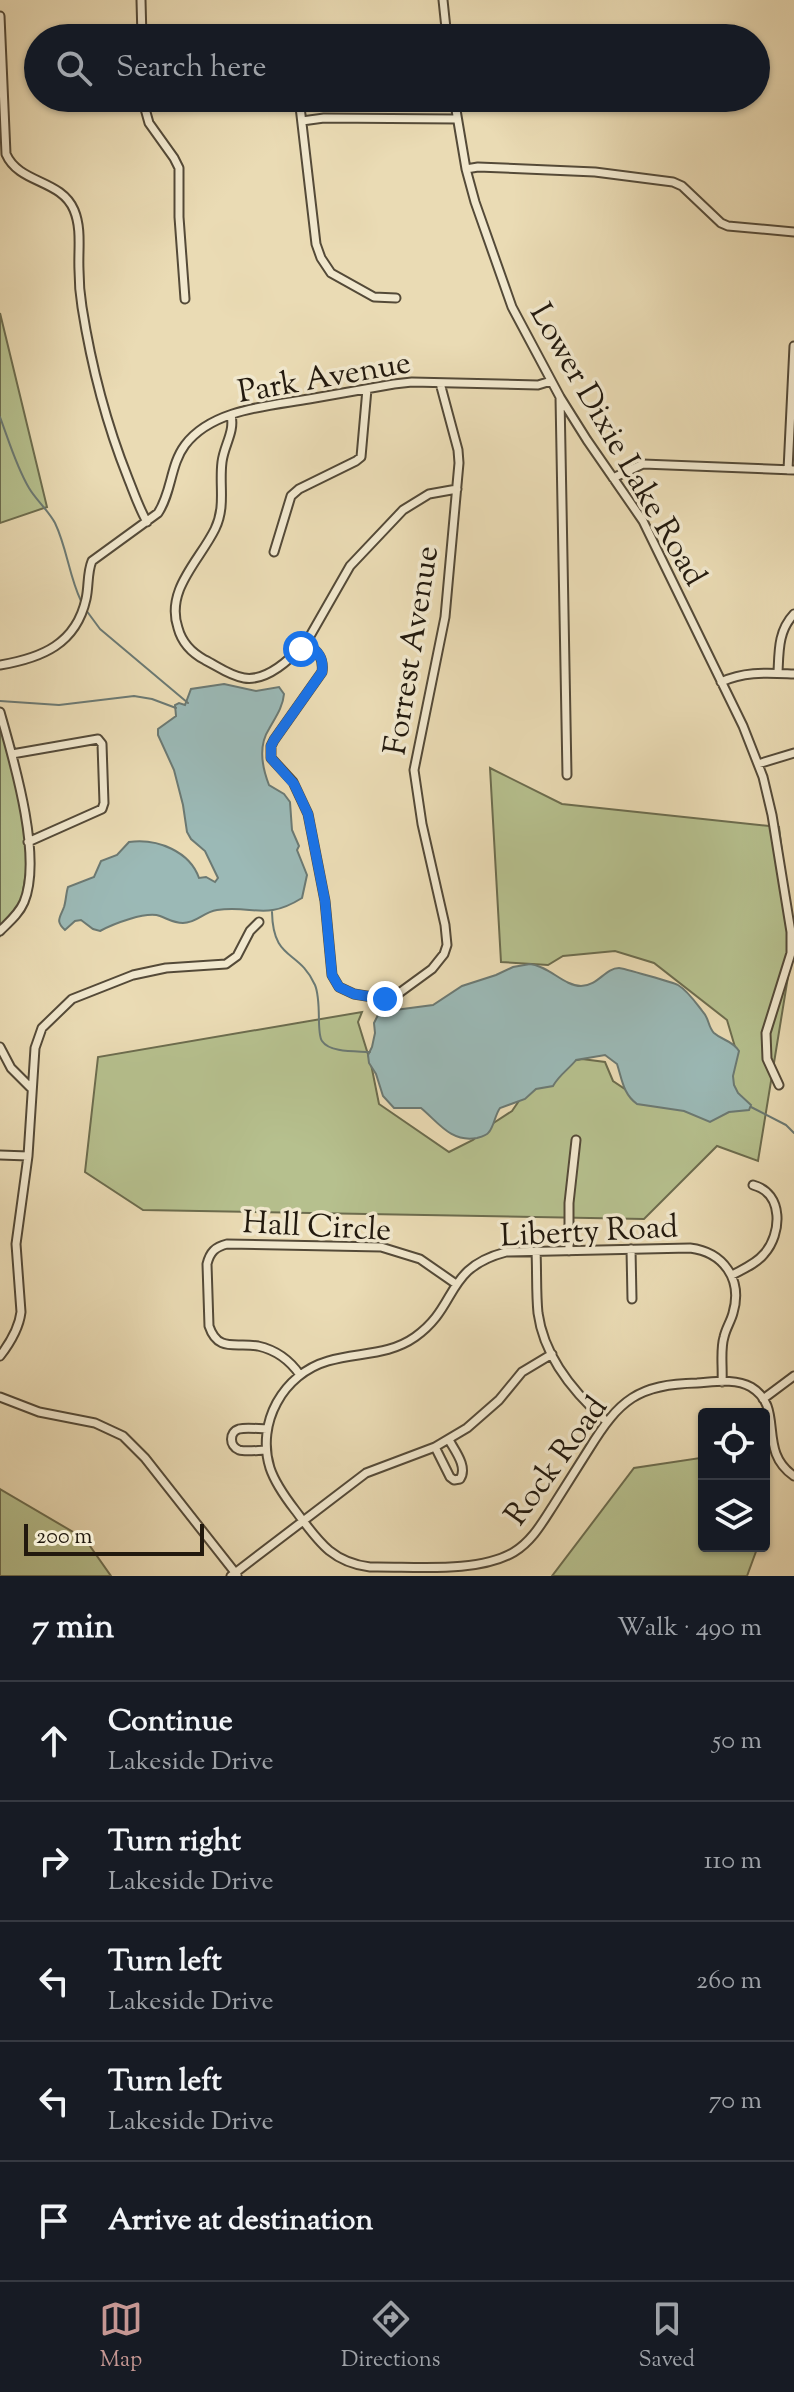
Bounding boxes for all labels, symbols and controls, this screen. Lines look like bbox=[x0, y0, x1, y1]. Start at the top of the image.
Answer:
search box bbox=[24, 24, 770, 112]
icon: search bbox=[52, 46, 96, 90]
text: Search here bbox=[116, 47, 266, 90]
street label: Lower Dixie Lake Road bbox=[517, 296, 716, 595]
street label: Park Avenue bbox=[234, 341, 415, 417]
street label: Forrest Avenue bbox=[374, 543, 452, 758]
route start bbox=[283, 631, 319, 667]
route end bbox=[367, 981, 403, 1017]
street label: Hall Circle bbox=[241, 1201, 392, 1255]
street label: Liberty Road bbox=[499, 1205, 679, 1261]
street label: Rock Road bbox=[495, 1388, 620, 1536]
map controls bbox=[698, 1408, 770, 1552]
button: locate bbox=[698, 1408, 770, 1480]
button: layers bbox=[698, 1480, 770, 1552]
scale bar bbox=[24, 1520, 204, 1556]
text: 200 m bbox=[36, 1522, 92, 1554]
text: 7 min bbox=[32, 1604, 114, 1653]
text: Walk · 490 m bbox=[617, 1610, 762, 1647]
text: Continue bbox=[108, 1701, 233, 1744]
icon: ahead bbox=[32, 1719, 76, 1763]
text: 50 m bbox=[712, 1723, 762, 1760]
text: Lakeside Drive bbox=[108, 1744, 274, 1781]
text: Turn right bbox=[108, 1821, 241, 1864]
icon: right bbox=[32, 1839, 76, 1883]
text: 110 m bbox=[704, 1843, 762, 1880]
text: Lakeside Drive bbox=[108, 1864, 274, 1901]
text: Turn left bbox=[108, 1941, 222, 1984]
icon: left bbox=[32, 1959, 76, 2003]
text: 260 m bbox=[696, 1963, 762, 2000]
text: Lakeside Drive bbox=[108, 1984, 274, 2021]
text: Turn left bbox=[108, 2061, 222, 2104]
icon: left bbox=[32, 2079, 76, 2123]
text: 70 m bbox=[709, 2083, 762, 2120]
text: Lakeside Drive bbox=[108, 2104, 274, 2141]
icon: arrive bbox=[32, 2199, 76, 2243]
text: Arrive at destination bbox=[108, 2200, 373, 2243]
tab: Map bbox=[99, 2297, 143, 2377]
tab: Directions bbox=[341, 2297, 440, 2377]
tab: Saved bbox=[638, 2297, 695, 2377]

